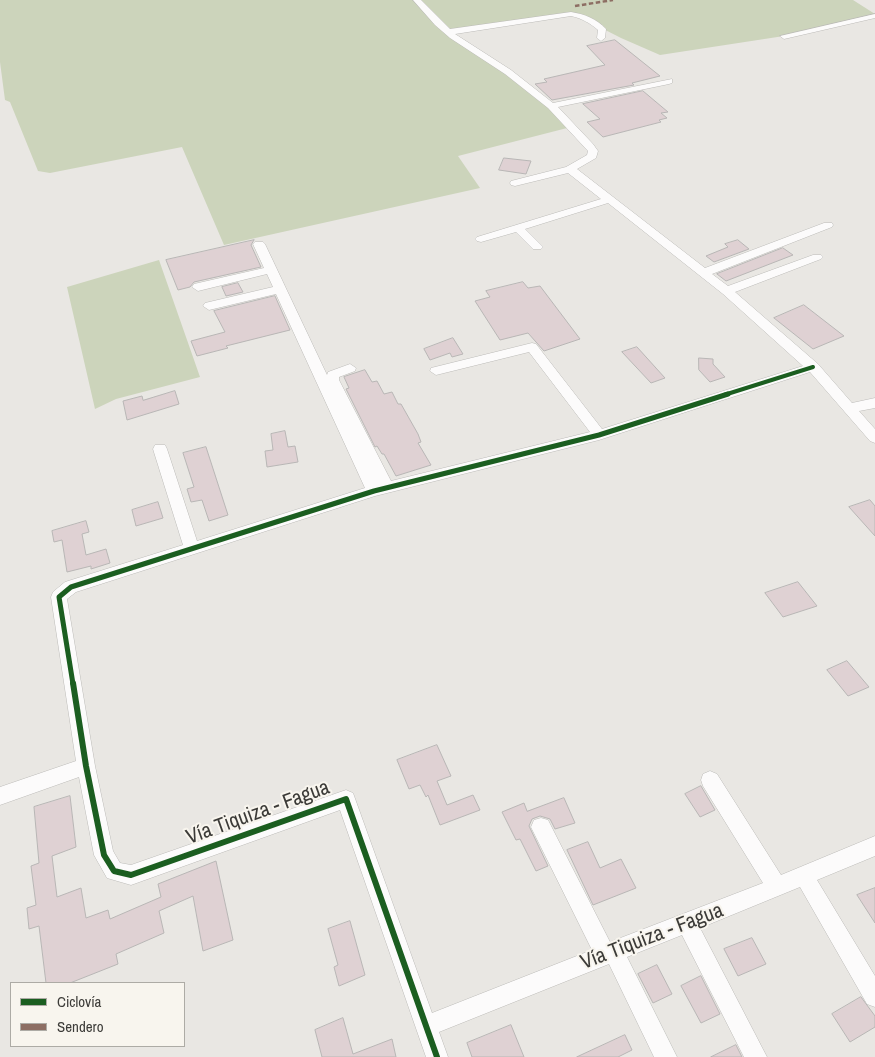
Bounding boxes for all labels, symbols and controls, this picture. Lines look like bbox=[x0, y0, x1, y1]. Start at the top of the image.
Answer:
street label: Vía Tiquiza - Fagua bbox=[183, 775, 333, 851]
street label: Vía Tiquiza - Fagua bbox=[577, 898, 727, 976]
legend bbox=[10, 982, 185, 1047]
text: Ciclovía bbox=[57, 991, 101, 1012]
text: Sendero bbox=[57, 1016, 104, 1037]

